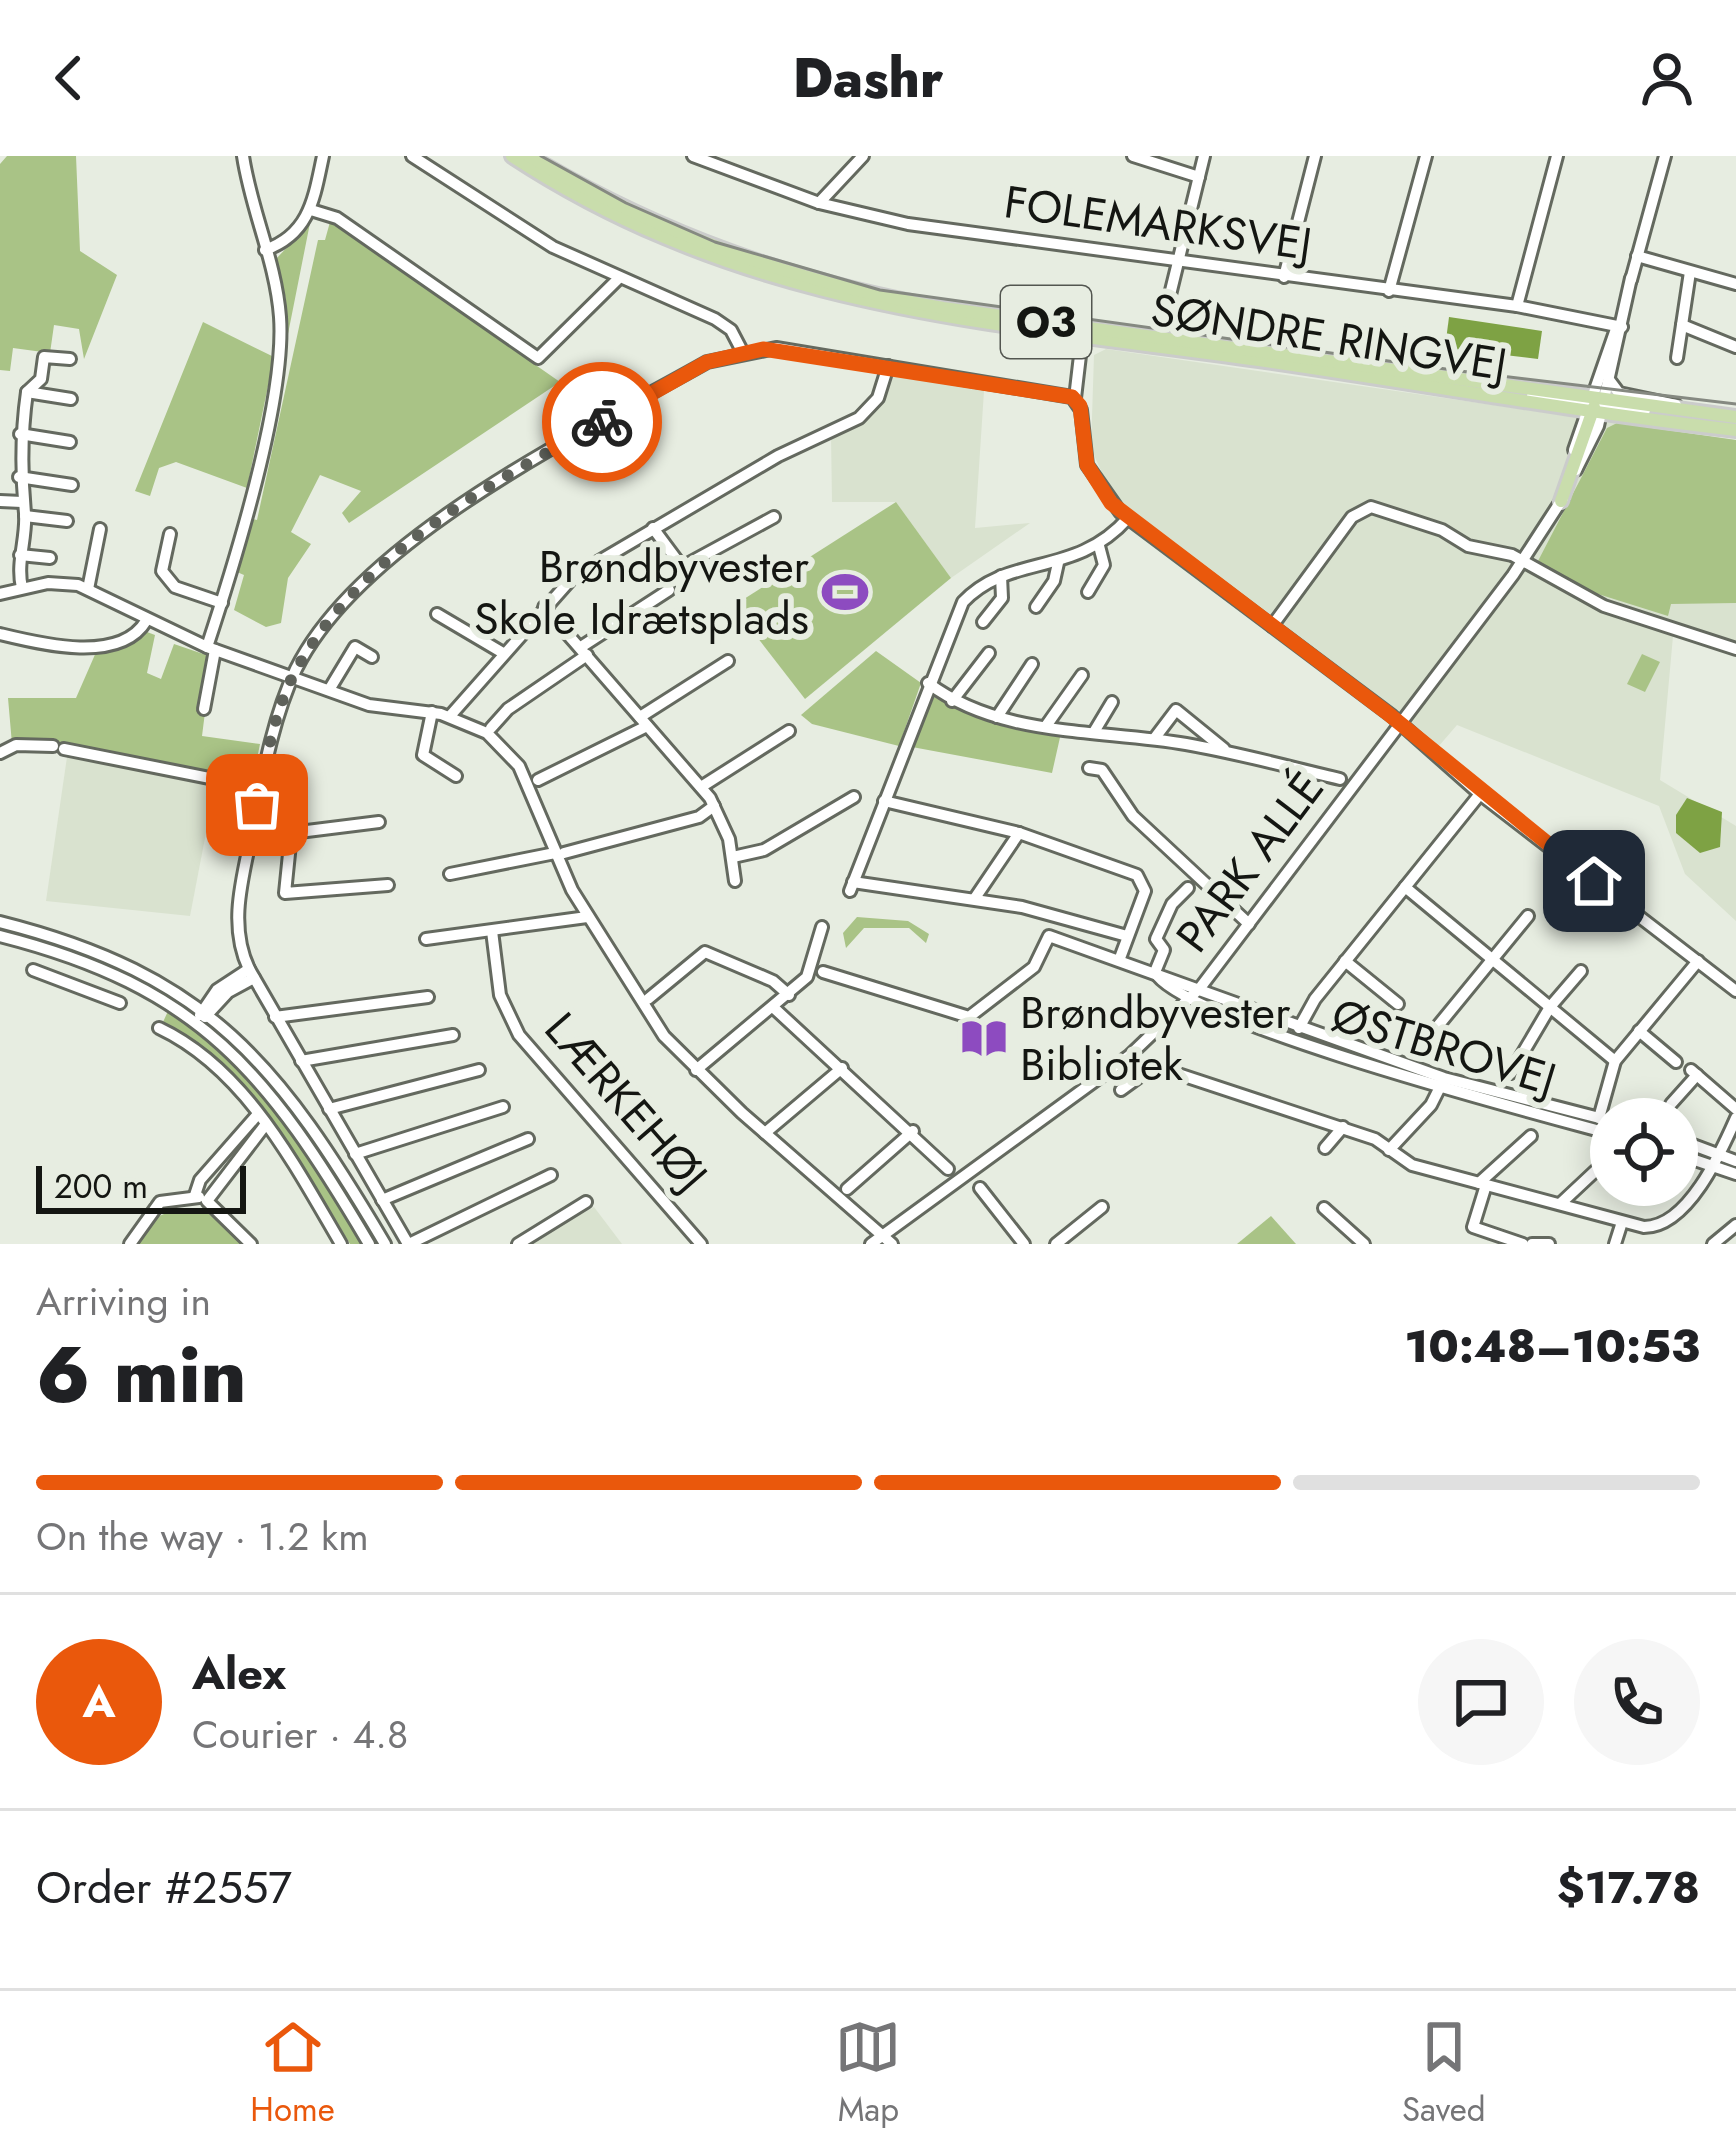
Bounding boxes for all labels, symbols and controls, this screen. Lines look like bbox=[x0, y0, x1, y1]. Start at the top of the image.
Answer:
text: Dashr bbox=[793, 39, 943, 117]
icon: back bbox=[36, 45, 102, 111]
icon: person bbox=[1634, 45, 1700, 111]
street label: FOLEMARKSVEJ bbox=[1000, 169, 1316, 277]
street label: SØNDRE RINGVEJ bbox=[1147, 277, 1511, 397]
road number: O3 bbox=[1001, 286, 1091, 358]
courier bbox=[542, 362, 662, 482]
icon: bike bbox=[569, 389, 635, 455]
place label: Brøndbyvester Skole Idrætsplads bbox=[474, 534, 810, 651]
sports icon: Brøndbyvester Skole Idrætsplads bbox=[820, 567, 870, 617]
pin bbox=[206, 754, 308, 856]
street label: PARK ALLÉ bbox=[1161, 758, 1339, 966]
icon: bag bbox=[224, 772, 290, 838]
pin bbox=[1543, 830, 1645, 932]
icon: home bbox=[1561, 848, 1627, 914]
place label: Brøndbyvester Bibliotek bbox=[1020, 980, 1291, 1097]
street label: ØSTBROVEJ bbox=[1324, 982, 1564, 1112]
street label: LÆRKEHØJ bbox=[530, 998, 722, 1206]
library icon: Brøndbyvester Bibliotek bbox=[959, 1013, 1009, 1063]
map controls bbox=[1590, 1098, 1698, 1206]
button: locate bbox=[1590, 1098, 1698, 1206]
scale bar bbox=[36, 1160, 246, 1213]
text: 200 m bbox=[54, 1163, 148, 1210]
text: Arriving in bbox=[36, 1273, 211, 1330]
text: 10:48–10:53 bbox=[1405, 1314, 1700, 1379]
text: 6 min bbox=[36, 1319, 247, 1431]
text: On the way · 1.2 km bbox=[36, 1508, 369, 1565]
button: chat bbox=[1418, 1639, 1544, 1765]
button: phone bbox=[1574, 1639, 1700, 1765]
text: Alex bbox=[192, 1641, 286, 1706]
text: A bbox=[82, 1669, 116, 1734]
text: Courier · 4.8 bbox=[192, 1706, 408, 1763]
text: Order #2557 bbox=[36, 1855, 292, 1920]
text: $17.78 bbox=[1557, 1855, 1700, 1920]
tab: Home bbox=[250, 2014, 335, 2133]
tab: Map bbox=[835, 2014, 901, 2133]
tab: Saved bbox=[1402, 2014, 1486, 2133]

